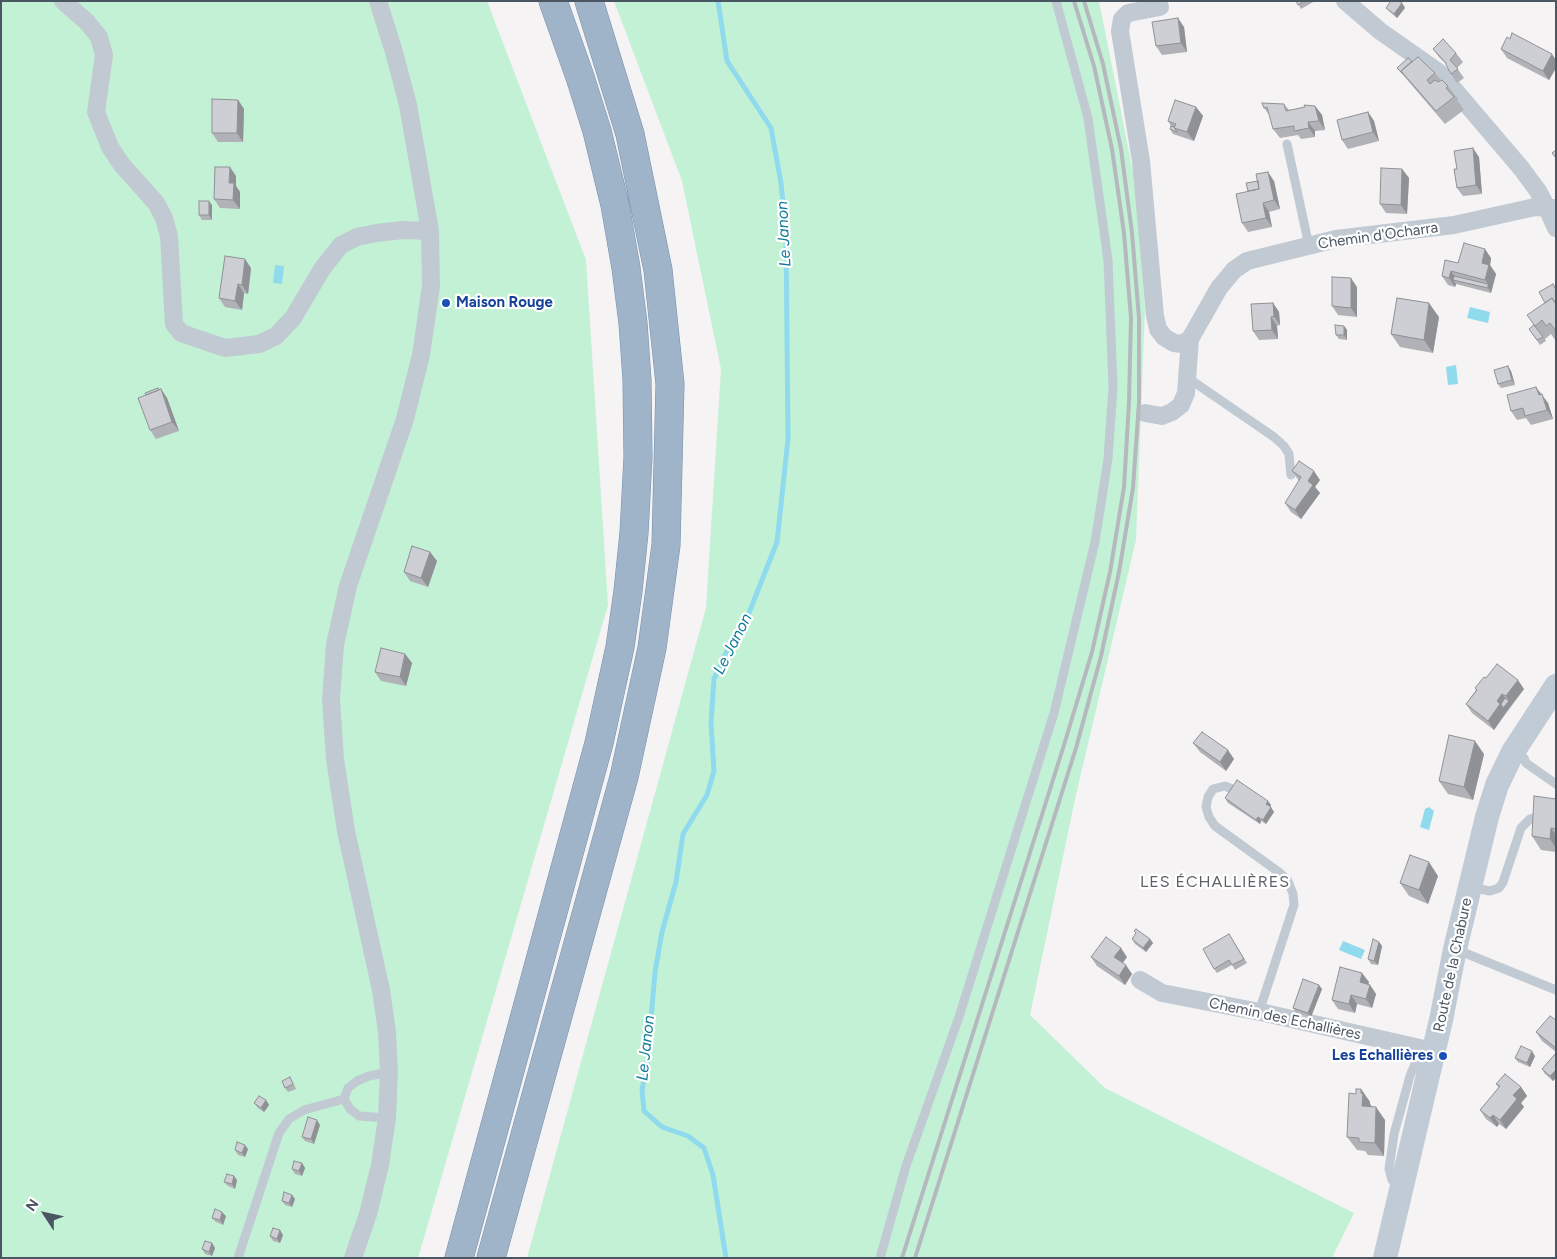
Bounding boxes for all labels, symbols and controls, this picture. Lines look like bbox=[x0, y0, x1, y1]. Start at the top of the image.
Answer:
water label: Le Janon bbox=[773, 201, 795, 267]
street label: Chemin d'Ocharra bbox=[1317, 219, 1439, 253]
place label: Maison Rouge bbox=[456, 294, 553, 312]
marker: Maison Rouge bbox=[440, 297, 452, 309]
water label: Le Janon bbox=[710, 610, 756, 678]
district label: LES ÉCHALLIÈRES bbox=[1138, 872, 1292, 892]
street label: Route de la Chabure bbox=[1430, 896, 1476, 1034]
street label: Chemin des Echallières bbox=[1207, 994, 1363, 1044]
water label: Le Janon bbox=[633, 1014, 659, 1082]
place label: Les Echallières bbox=[1332, 1047, 1433, 1065]
marker: Les Echallières bbox=[1437, 1050, 1449, 1062]
north arrow bbox=[20, 1189, 70, 1239]
text: N bbox=[22, 1196, 42, 1214]

